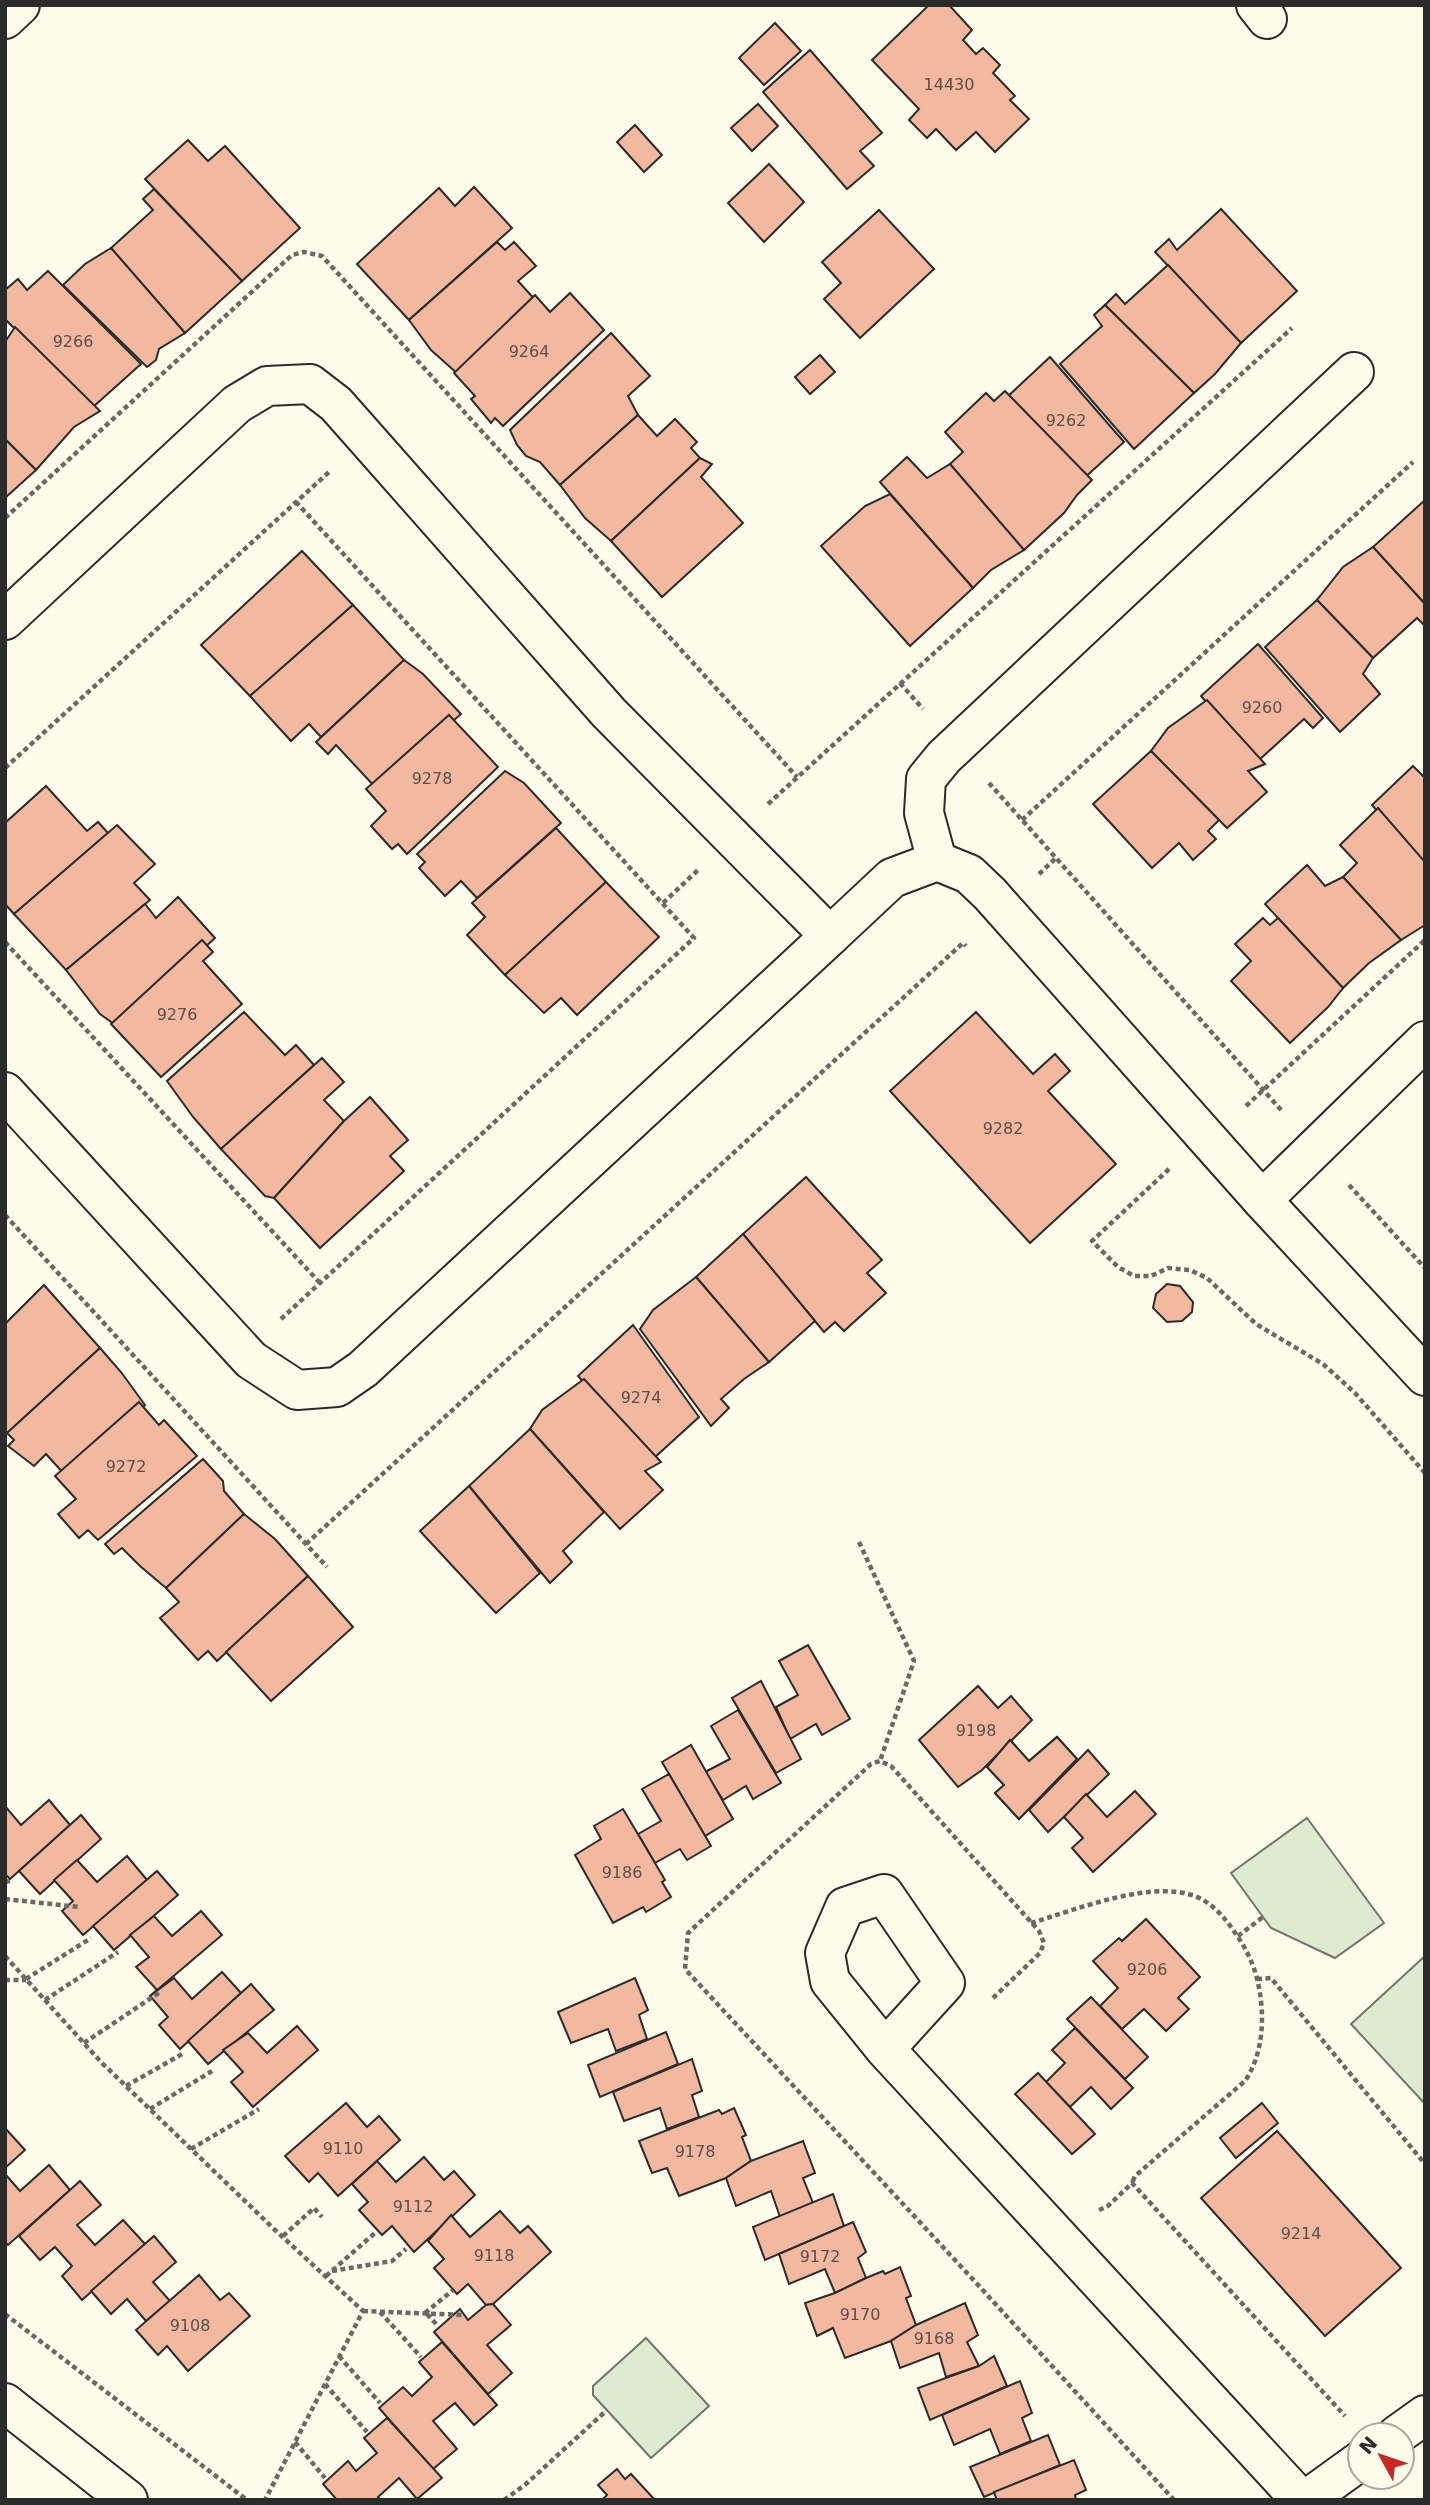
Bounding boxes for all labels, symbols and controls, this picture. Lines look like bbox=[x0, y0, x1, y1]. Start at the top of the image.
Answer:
house number: 14430 bbox=[924, 75, 974, 94]
house number: 9266 bbox=[53, 332, 93, 351]
house number: 9264 bbox=[509, 342, 549, 361]
house number: 9262 bbox=[1046, 411, 1086, 430]
house number: 9260 bbox=[1242, 698, 1282, 717]
house number: 9278 bbox=[412, 769, 452, 788]
house number: 9276 bbox=[157, 1005, 197, 1024]
house number: 9282 bbox=[983, 1119, 1023, 1138]
house number: 9274 bbox=[621, 1388, 661, 1407]
house number: 9272 bbox=[106, 1457, 146, 1476]
house number: 9198 bbox=[956, 1721, 996, 1740]
house number: 9186 bbox=[602, 1863, 642, 1882]
house number: 9206 bbox=[1127, 1960, 1167, 1979]
house number: 9110 bbox=[323, 2139, 363, 2158]
house number: 9178 bbox=[675, 2142, 715, 2161]
house number: 9112 bbox=[393, 2197, 433, 2216]
house number: 9214 bbox=[1281, 2224, 1321, 2243]
house number: 9118 bbox=[474, 2246, 514, 2265]
house number: 9172 bbox=[800, 2247, 840, 2266]
house number: 9170 bbox=[840, 2305, 880, 2324]
house number: 9108 bbox=[170, 2316, 210, 2335]
house number: 9168 bbox=[914, 2329, 954, 2348]
north arrow bbox=[1346, 2421, 1416, 2491]
text: N bbox=[1354, 2432, 1382, 2458]

